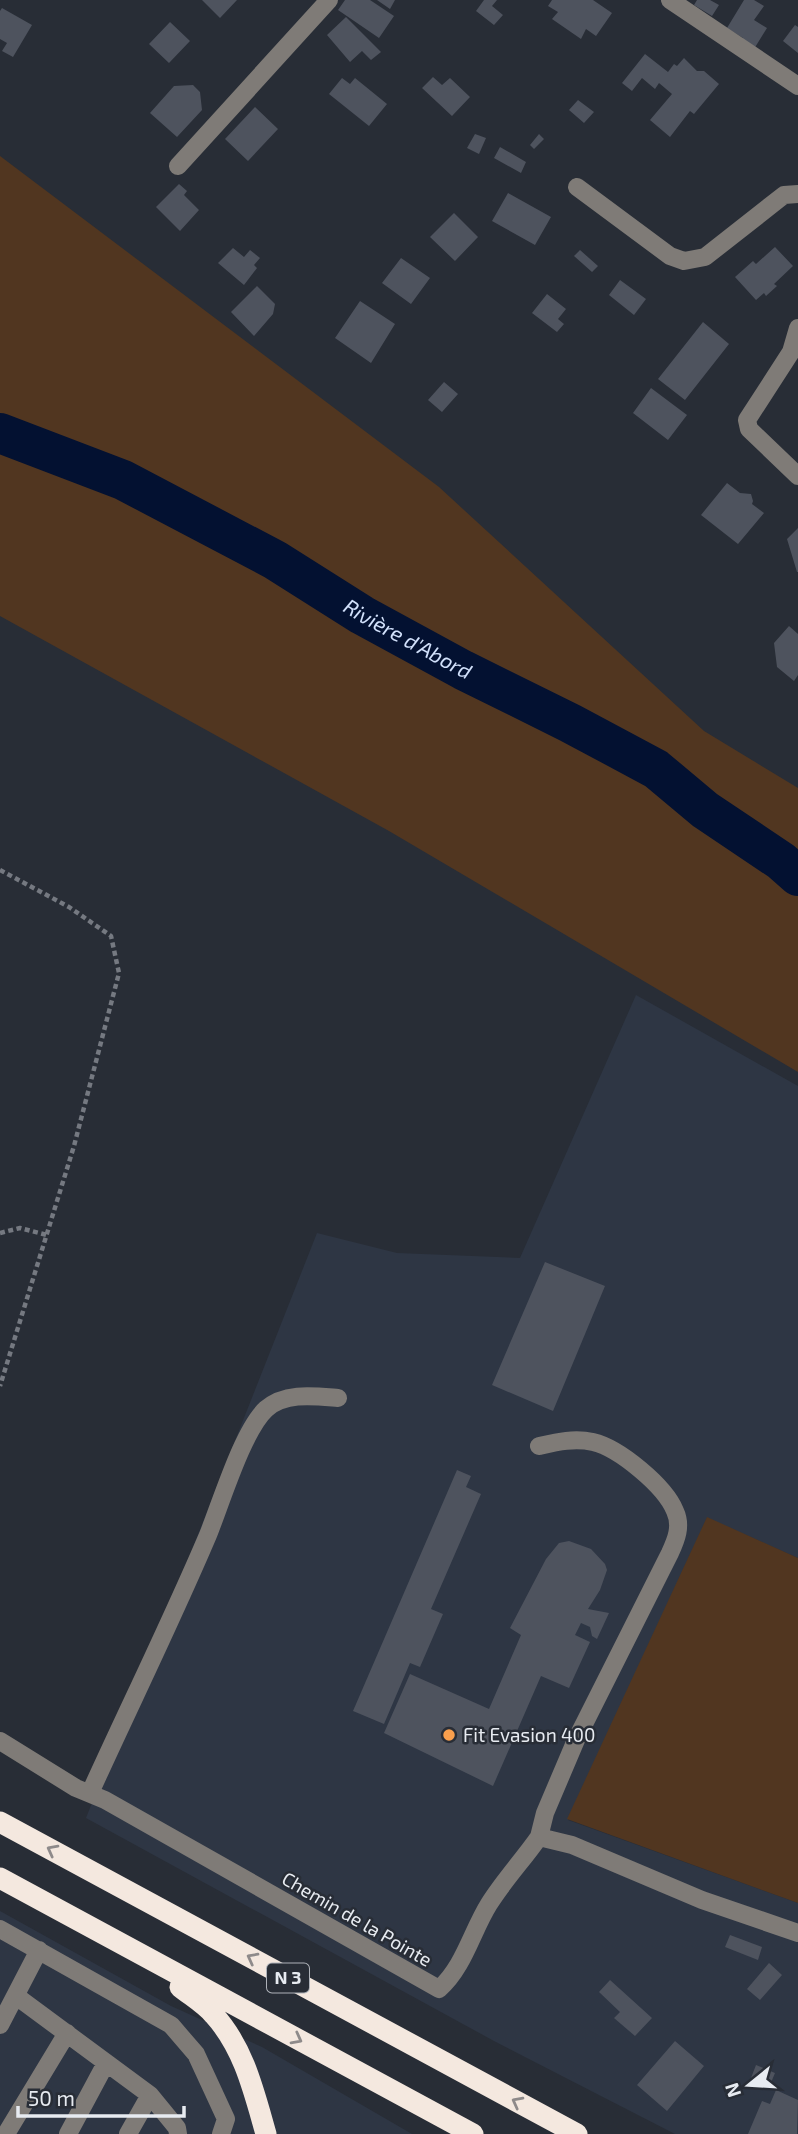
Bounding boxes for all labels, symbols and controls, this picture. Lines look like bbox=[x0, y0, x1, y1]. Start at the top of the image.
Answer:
water label: Rivière d'Abord bbox=[340, 593, 476, 683]
place label: Fit Evasion 400 bbox=[463, 1723, 596, 1746]
marker: Fit Evasion 400 bbox=[441, 1727, 457, 1743]
one-way arrow bbox=[47, 1845, 59, 1858]
street label: Chemin de la Pointe bbox=[278, 1866, 436, 1971]
one-way arrow bbox=[247, 1953, 259, 1967]
road number: N 3 bbox=[267, 1964, 309, 1992]
one-way arrow bbox=[290, 2031, 302, 2044]
north arrow bbox=[714, 2050, 784, 2120]
scale bar bbox=[18, 2074, 184, 2118]
text: N bbox=[719, 2080, 745, 2100]
text: 50 m bbox=[28, 2085, 75, 2110]
one-way arrow bbox=[512, 2096, 524, 2110]

